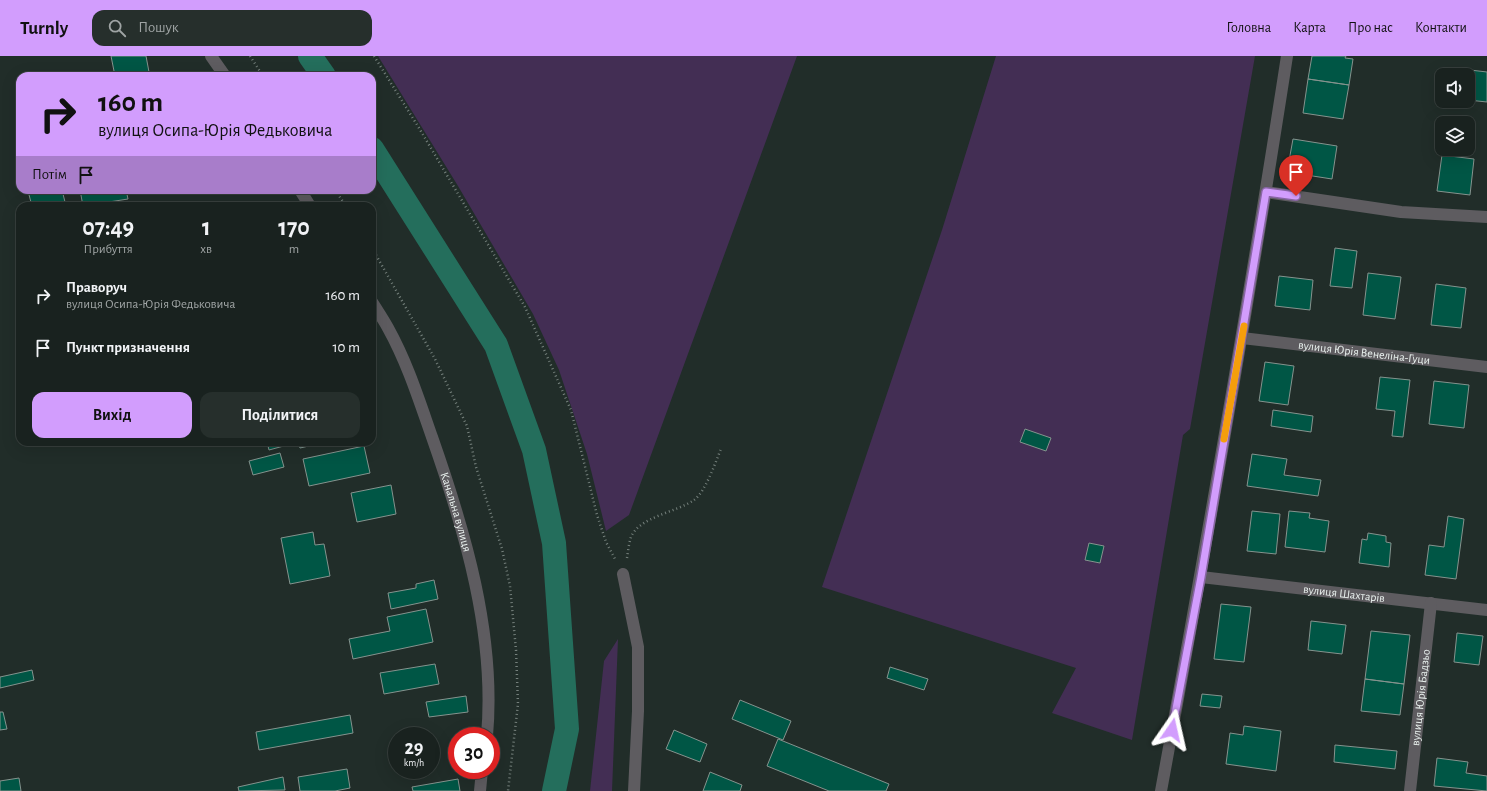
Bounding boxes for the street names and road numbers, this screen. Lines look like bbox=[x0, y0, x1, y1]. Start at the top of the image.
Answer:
street label: вулиця Юрія Венеліна-Гуци bbox=[1297, 339, 1431, 366]
street label: Канальна вулиця bbox=[438, 471, 473, 553]
street label: вулиця Шахтарів bbox=[1303, 583, 1386, 604]
street label: вулиця Юрія Бадзьо bbox=[1409, 648, 1432, 746]

